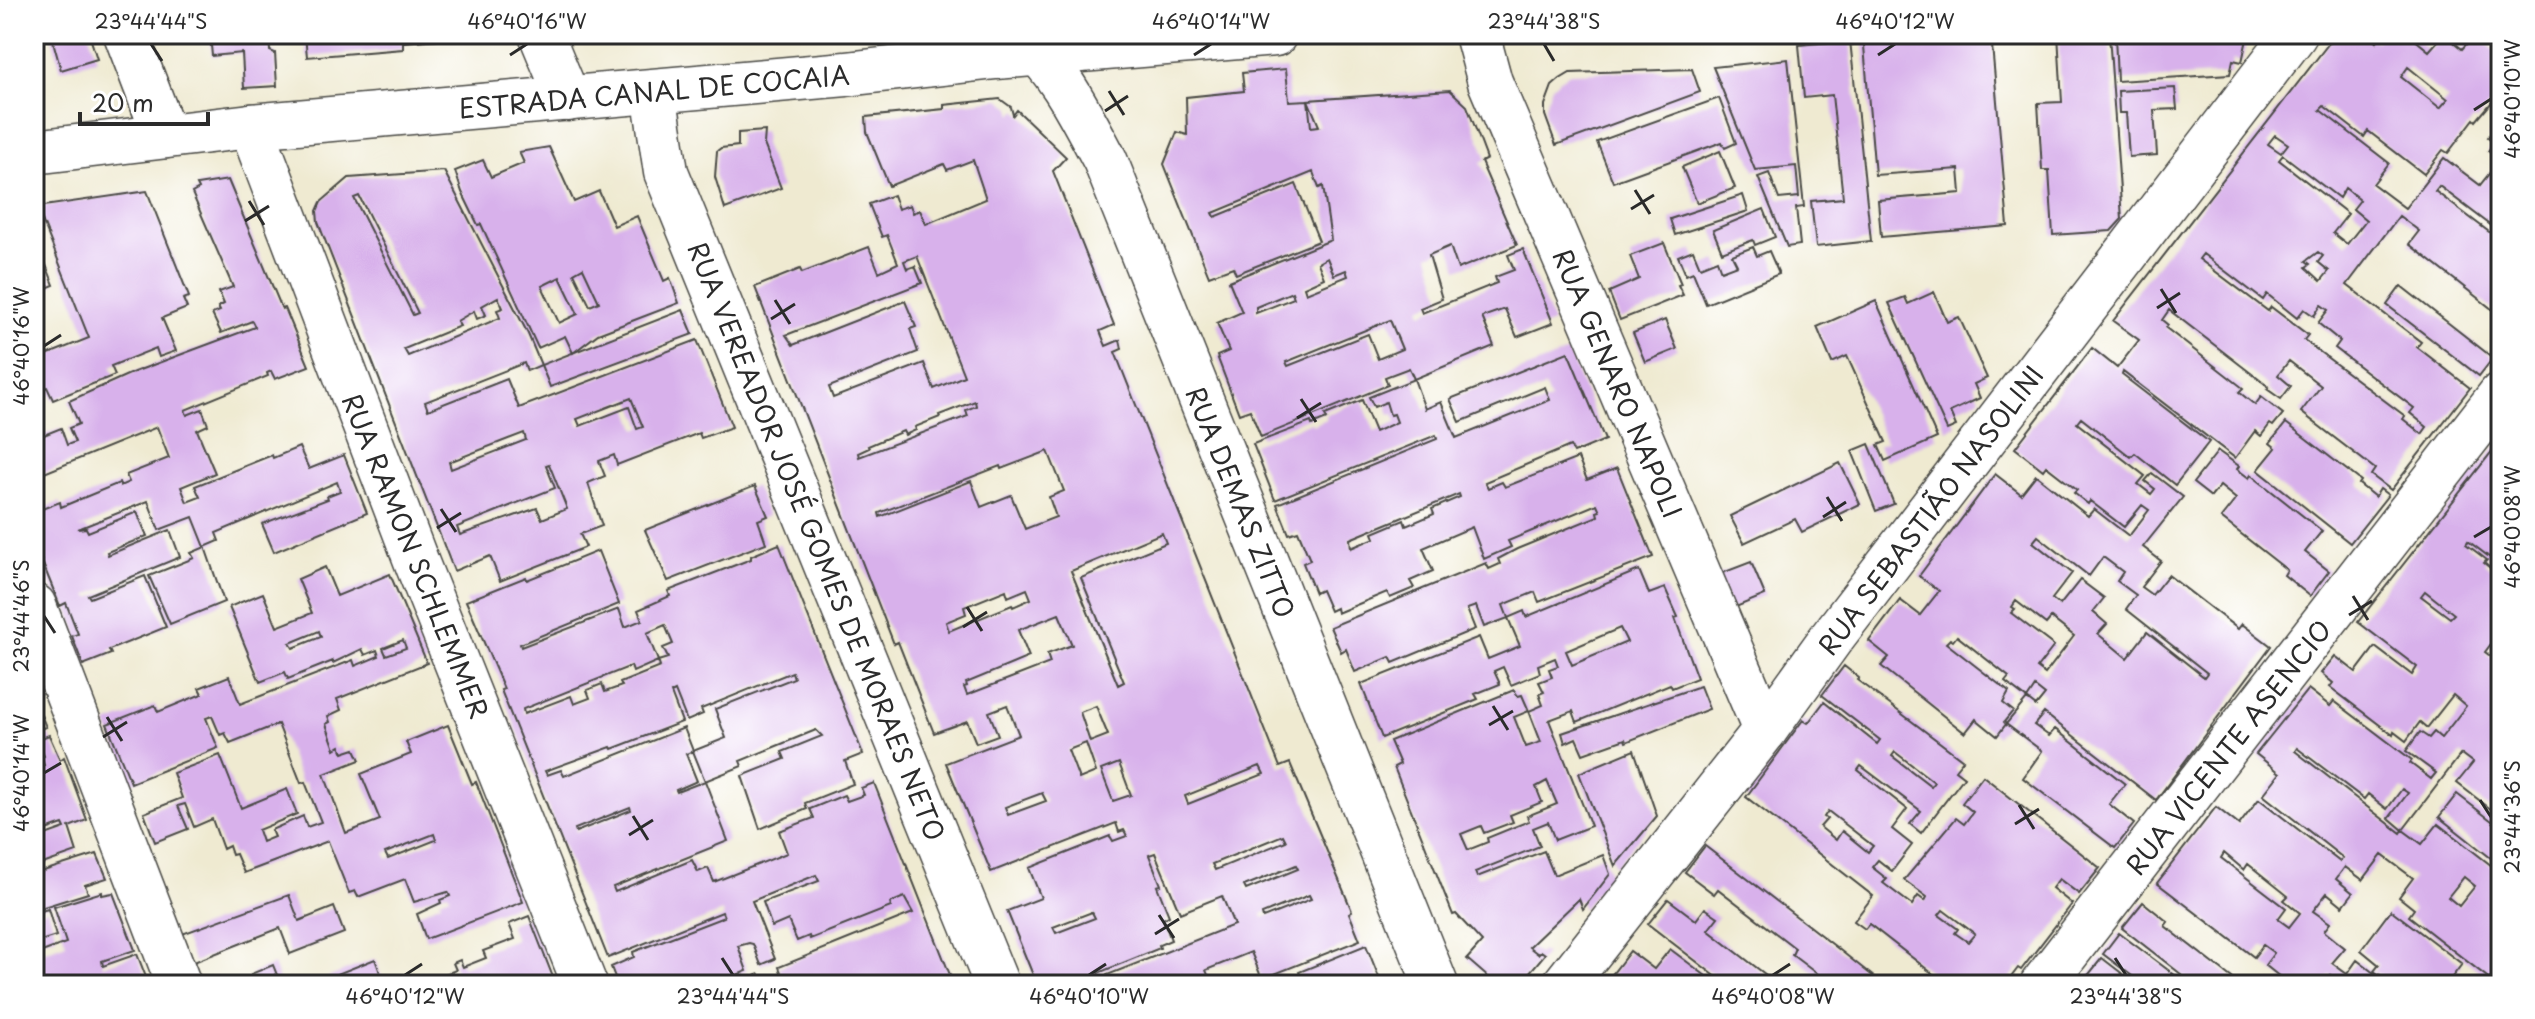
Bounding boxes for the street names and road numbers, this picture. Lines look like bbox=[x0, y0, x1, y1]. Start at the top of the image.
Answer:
street label: ESTRADA CANAL DE COCAIA bbox=[457, 54, 851, 128]
street label: RUA VEREADOR JOSÉ GOMES DE MORAES NETO bbox=[679, 236, 955, 846]
street label: RUA GENARO NAPOLI bbox=[1544, 242, 1692, 524]
street label: RUA SEBASTIÃO NASOLINI bbox=[1808, 357, 2052, 663]
street label: RUA DEMAS ZITTO bbox=[1177, 380, 1305, 624]
street label: RUA RAMON SCHLEMMER bbox=[333, 388, 499, 724]
street label: RUA VICENTE ASENCIO bbox=[2116, 611, 2340, 883]

